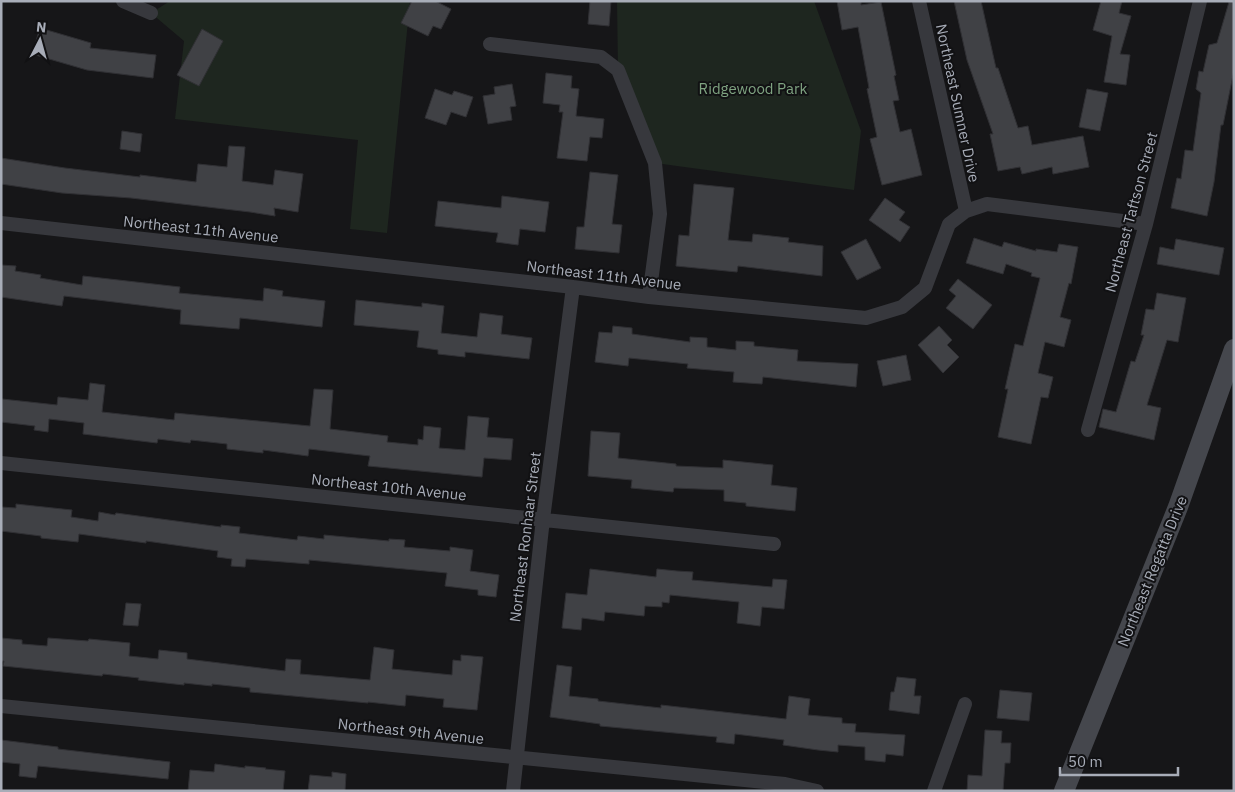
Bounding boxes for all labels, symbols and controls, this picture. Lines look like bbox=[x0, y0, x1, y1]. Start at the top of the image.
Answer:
north arrow bbox=[15, 15, 65, 65]
text: N bbox=[35, 18, 47, 37]
street label: Northeast Sumner Drive bbox=[932, 22, 984, 184]
park label: Ridgewood Park bbox=[699, 79, 808, 98]
street label: Northeast Taftson Street bbox=[1100, 130, 1162, 294]
street label: Northeast 11th Avenue bbox=[122, 211, 280, 247]
street label: Northeast 11th Avenue bbox=[525, 256, 683, 294]
street label: Northeast Ronhaar Street bbox=[505, 451, 545, 623]
street label: Northeast 10th Avenue bbox=[310, 469, 468, 505]
street label: Northeast Regatta Drive bbox=[1113, 493, 1191, 649]
street label: Northeast 9th Avenue bbox=[337, 714, 485, 748]
scale bar bbox=[1060, 744, 1178, 776]
text: 50 m bbox=[1068, 752, 1103, 771]

